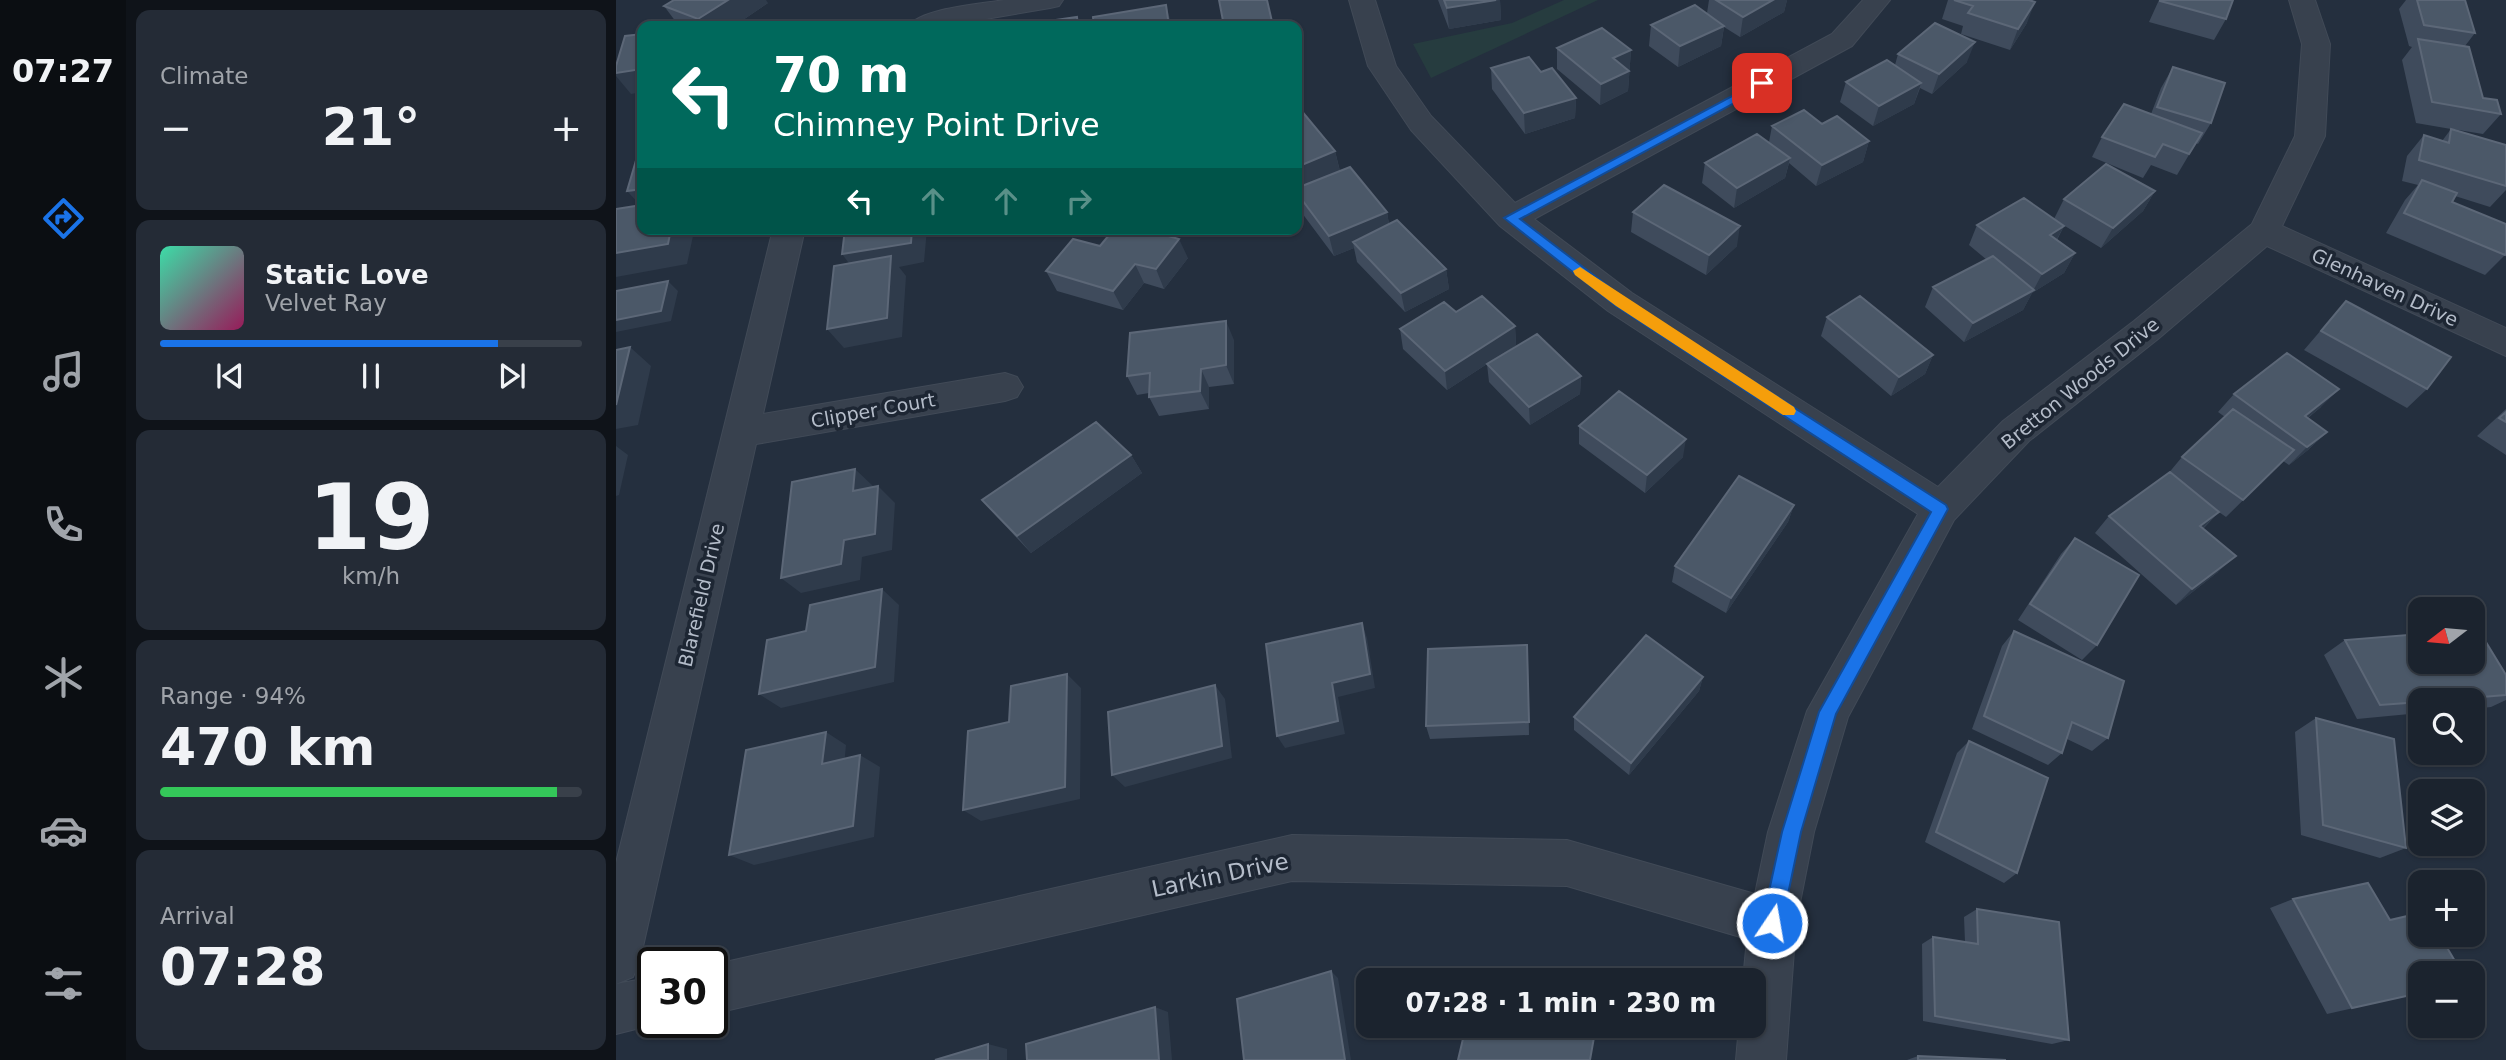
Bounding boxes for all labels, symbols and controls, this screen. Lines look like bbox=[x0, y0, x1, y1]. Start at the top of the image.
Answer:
text: 70 m bbox=[773, 47, 909, 104]
icon: left bbox=[658, 49, 749, 140]
text: 07:27 bbox=[12, 52, 114, 90]
pin bbox=[1732, 53, 1792, 113]
text: Climate bbox=[160, 63, 249, 89]
icon: arrive bbox=[1743, 64, 1781, 102]
text: 21° bbox=[322, 97, 420, 157]
text: − bbox=[160, 106, 192, 150]
text: + bbox=[550, 106, 582, 150]
text: Chimney Point Drive bbox=[773, 106, 1100, 144]
icon: left bbox=[841, 182, 879, 220]
icon: ahead bbox=[914, 182, 952, 220]
icon: ahead bbox=[987, 182, 1025, 220]
icon: right bbox=[1060, 182, 1098, 220]
icon: directions bbox=[39, 194, 88, 243]
street label: Glenhaven Drive bbox=[2308, 243, 2462, 331]
text: Static Love bbox=[265, 260, 429, 290]
text: Velvet Ray bbox=[265, 290, 387, 316]
street label: Bretton Woods Drive bbox=[1997, 313, 2163, 453]
icon: music bbox=[39, 347, 88, 396]
icon: previous bbox=[211, 357, 249, 395]
icon: pause bbox=[352, 357, 390, 395]
icon: next bbox=[493, 357, 531, 395]
street label: Clipper Court bbox=[809, 388, 937, 432]
text: 19 bbox=[308, 465, 434, 570]
icon: phone bbox=[39, 500, 88, 549]
street label: Blarefield Drive bbox=[674, 521, 728, 669]
text: km/h bbox=[342, 563, 400, 589]
north arrow bbox=[2408, 597, 2485, 674]
map controls bbox=[2408, 597, 2485, 1038]
icon: climate bbox=[39, 653, 88, 702]
text: Range · 94% bbox=[160, 683, 306, 709]
button: search bbox=[2408, 688, 2485, 765]
text: 470 km bbox=[160, 717, 375, 777]
button: layers bbox=[2408, 779, 2485, 856]
icon: car bbox=[39, 806, 88, 855]
street label: Larkin Drive bbox=[1149, 848, 1291, 902]
button: + bbox=[2408, 870, 2485, 947]
position arrow bbox=[1735, 886, 1809, 960]
text: Arrival bbox=[160, 903, 235, 929]
text: 07:28 bbox=[160, 937, 326, 997]
speed limit sign: 30 bbox=[637, 947, 728, 1038]
icon: filters bbox=[39, 959, 88, 1008]
button: − bbox=[2408, 961, 2485, 1038]
text: 07:28 · 1 min · 230 m bbox=[1406, 988, 1716, 1018]

